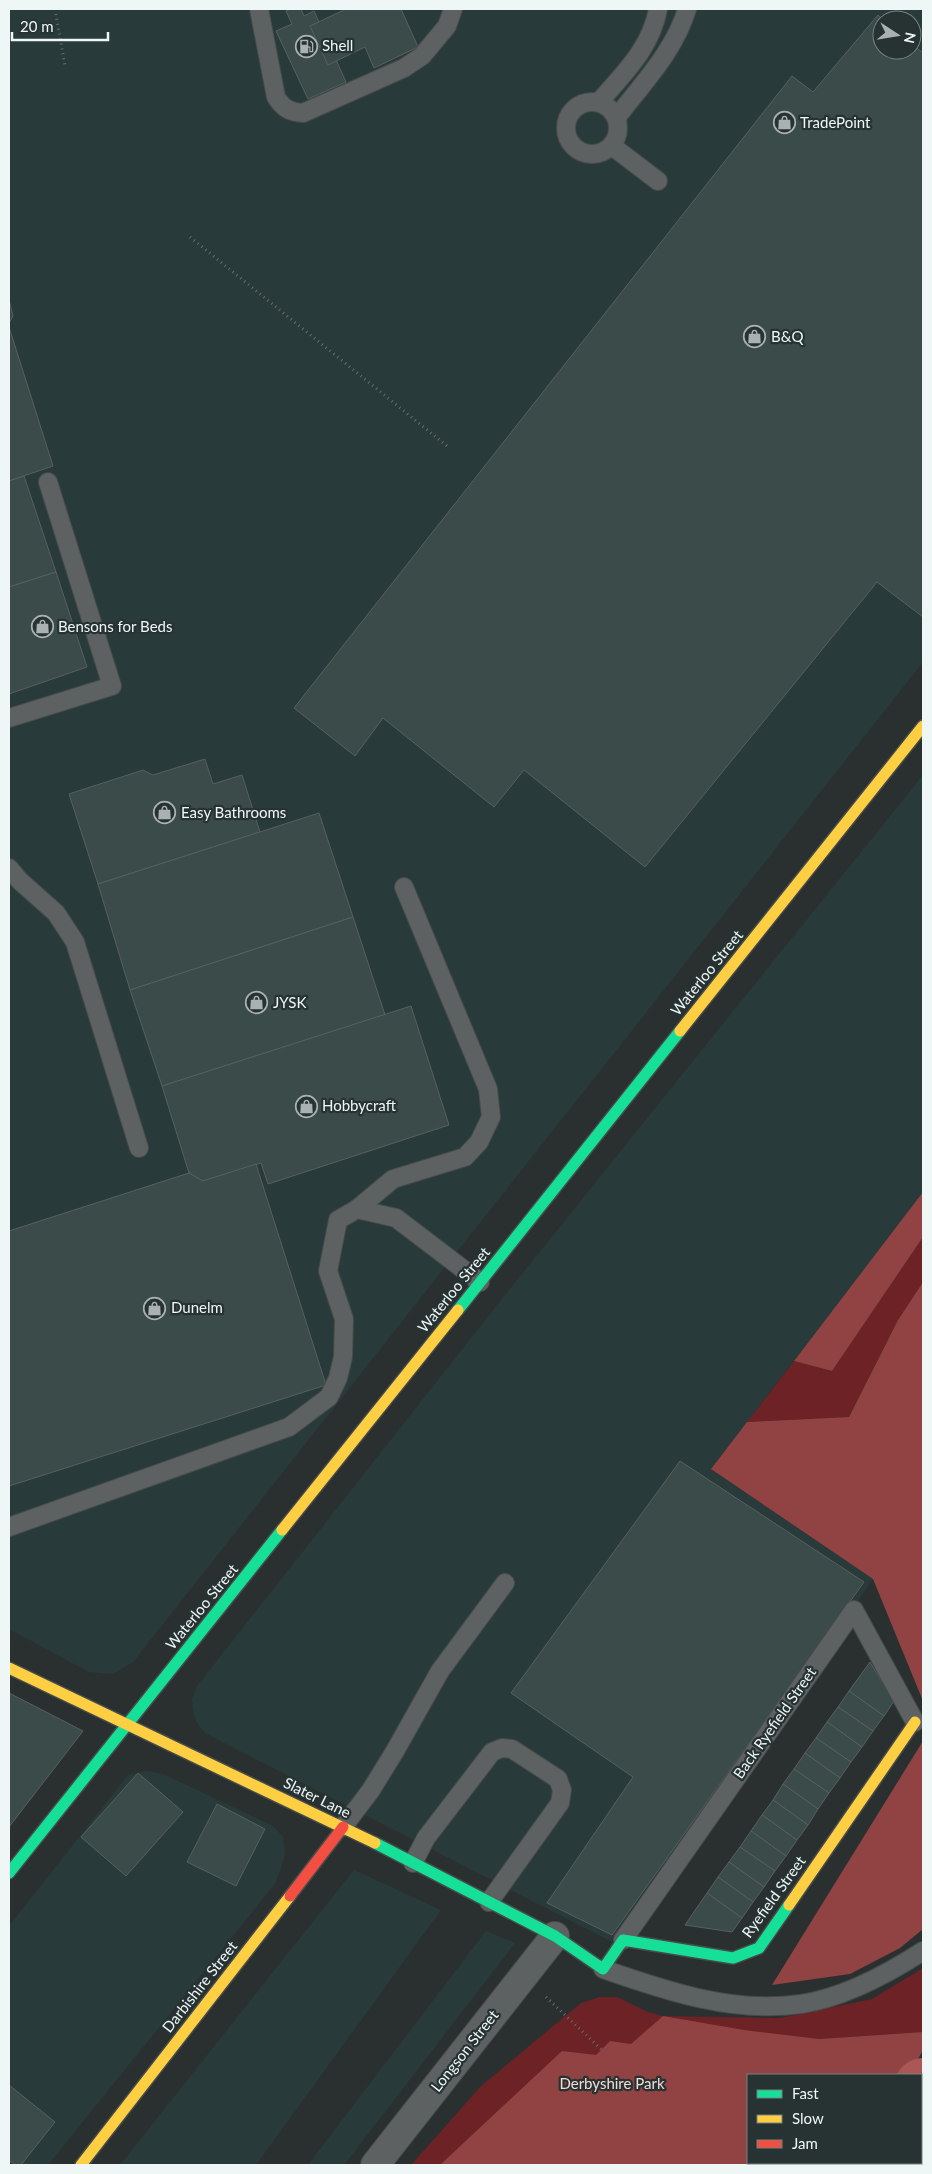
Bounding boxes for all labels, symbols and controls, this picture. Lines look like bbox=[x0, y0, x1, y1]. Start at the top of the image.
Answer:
scale bar bbox=[12, 10, 109, 42]
north arrow bbox=[872, 10, 922, 60]
text: 20 m bbox=[20, 17, 54, 35]
text: N bbox=[901, 31, 920, 45]
fuel station icon: Shell bbox=[294, 34, 318, 58]
place label: Shell bbox=[322, 36, 353, 54]
shop icon: TradePoint bbox=[772, 111, 796, 135]
place label: TradePoint bbox=[800, 113, 871, 131]
shop icon: B&Q bbox=[743, 325, 767, 349]
place label: B&Q bbox=[771, 327, 803, 345]
shop icon: Bensons for Beds bbox=[30, 615, 54, 639]
place label: Bensons for Beds bbox=[58, 617, 172, 635]
shop icon: Easy Bathrooms bbox=[153, 801, 177, 825]
place label: Easy Bathrooms bbox=[181, 803, 286, 821]
street label: Waterloo Street bbox=[666, 926, 747, 1019]
shop icon: JYSK bbox=[245, 991, 269, 1015]
place label: JYSK bbox=[273, 993, 307, 1011]
shop icon: Hobbycraft bbox=[294, 1094, 318, 1118]
place label: Hobbycraft bbox=[322, 1096, 397, 1114]
street label: Waterloo Street bbox=[413, 1243, 494, 1336]
shop icon: Dunelm bbox=[143, 1296, 167, 1320]
place label: Dunelm bbox=[171, 1298, 223, 1316]
street label: Waterloo Street bbox=[161, 1560, 242, 1653]
street label: Back Ryefield Street bbox=[729, 1663, 820, 1782]
street label: Slater Lane bbox=[281, 1773, 354, 1821]
street label: Ryefield Street bbox=[738, 1852, 809, 1941]
street label: Darbishire Street bbox=[158, 1937, 241, 2036]
street label: Longson Street bbox=[427, 2006, 502, 2095]
park label: Derbyshire Park bbox=[559, 2074, 665, 2092]
legend bbox=[747, 2074, 922, 2164]
text: Fast bbox=[792, 2084, 819, 2102]
text: Slow bbox=[792, 2109, 824, 2127]
text: Jam bbox=[792, 2134, 818, 2152]

